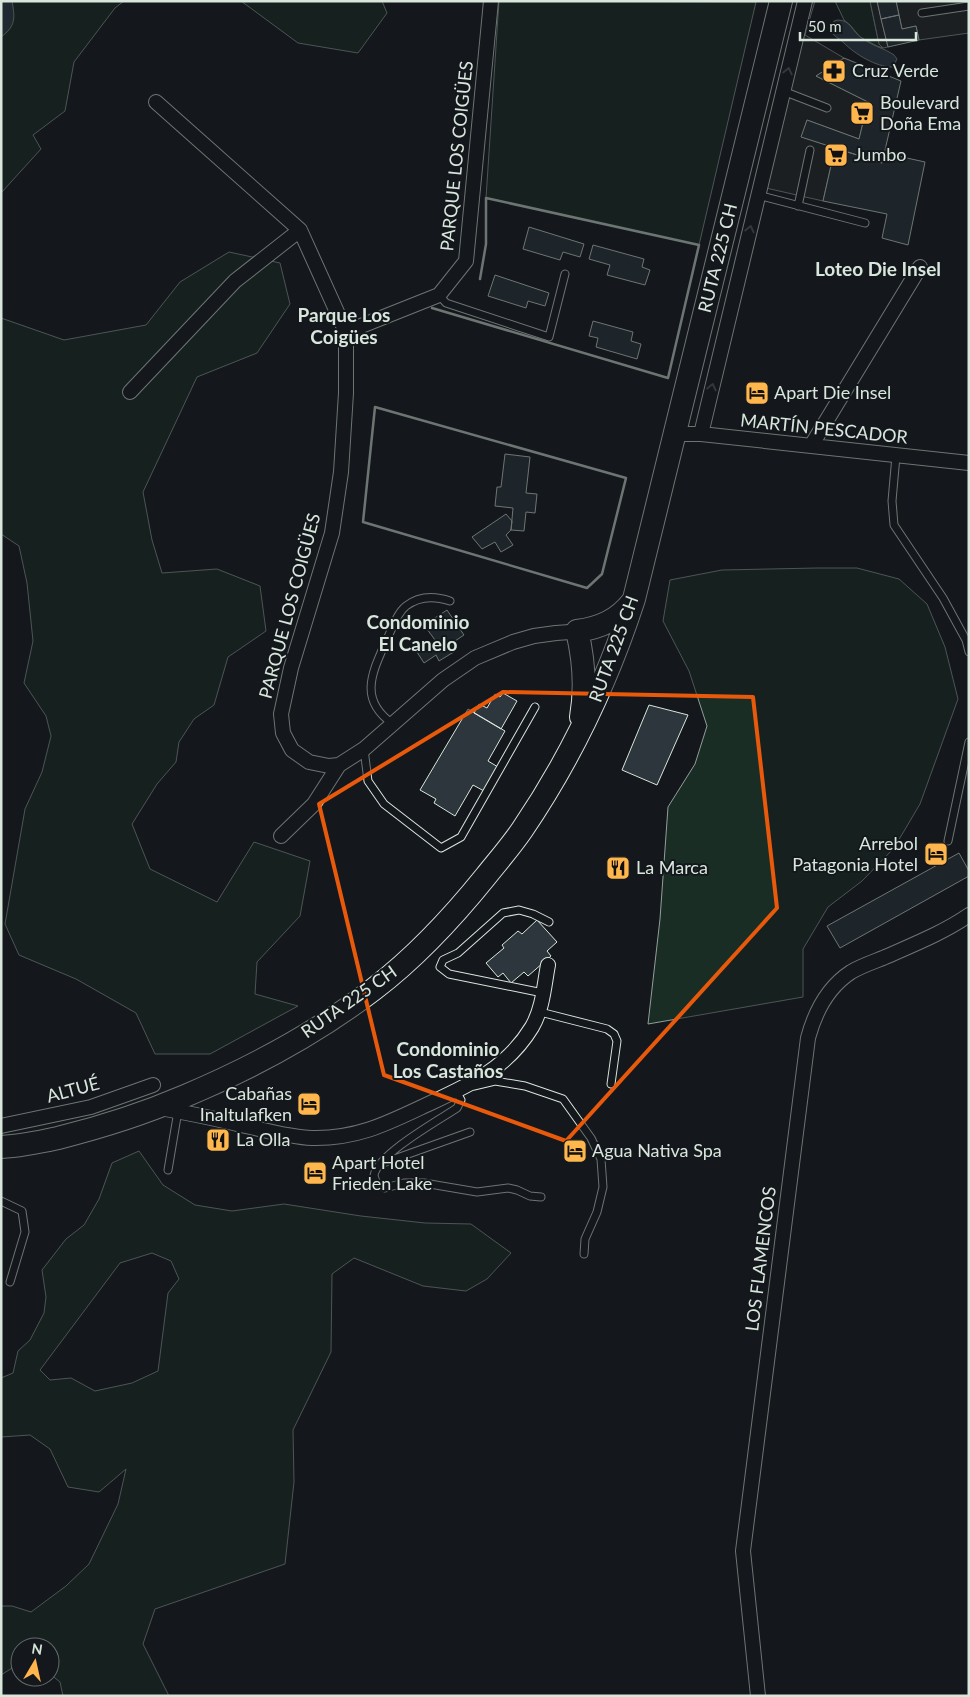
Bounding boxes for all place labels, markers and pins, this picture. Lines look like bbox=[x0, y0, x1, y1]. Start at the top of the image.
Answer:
pharmacy icon: Cruz Verde bbox=[821, 58, 847, 84]
place label: Cruz Verde bbox=[852, 59, 939, 81]
place label: Boulevard Doña Ema bbox=[880, 91, 961, 134]
supermarket icon: Boulevard Doña Ema bbox=[849, 100, 875, 126]
supermarket icon: Jumbo bbox=[823, 142, 849, 168]
place label: Jumbo bbox=[854, 143, 906, 165]
hotel icon: Apart Die Insel bbox=[744, 380, 770, 406]
place label: Apart Die Insel bbox=[774, 381, 891, 403]
place label: Arrebol Patagonia Hotel bbox=[792, 832, 918, 875]
hotel icon: Arrebol Patagonia Hotel bbox=[923, 841, 949, 867]
restaurant icon: La Marca bbox=[605, 855, 631, 881]
place label: La Marca bbox=[636, 856, 708, 878]
place label: Cabañas Inaltulafken bbox=[200, 1082, 292, 1125]
hotel icon: Cabañas Inaltulafken bbox=[296, 1091, 322, 1117]
restaurant icon: La Olla bbox=[205, 1127, 231, 1153]
place label: La Olla bbox=[236, 1128, 290, 1150]
hotel icon: Agua Nativa Spa bbox=[562, 1138, 588, 1164]
place label: Agua Nativa Spa bbox=[592, 1139, 722, 1161]
place label: Apart Hotel Frieden Lake bbox=[332, 1151, 432, 1194]
hotel icon: Apart Hotel Frieden Lake bbox=[302, 1160, 328, 1186]

